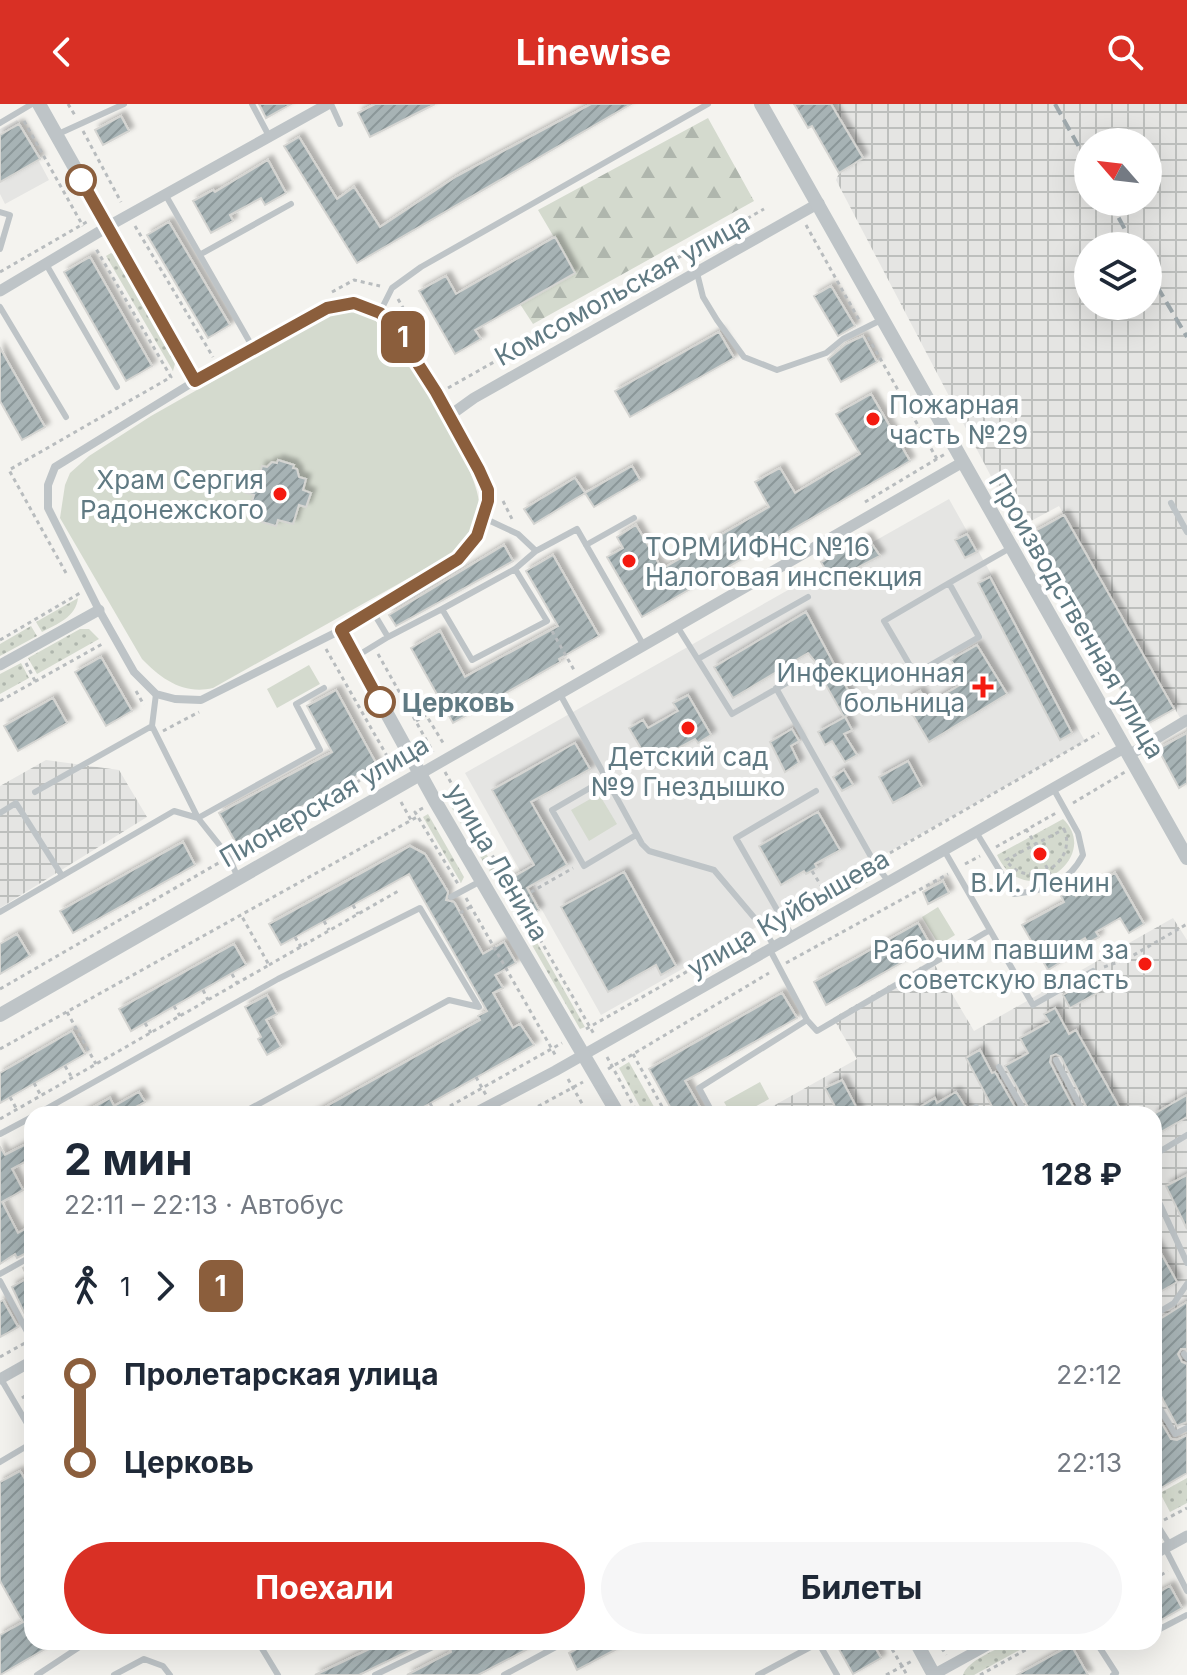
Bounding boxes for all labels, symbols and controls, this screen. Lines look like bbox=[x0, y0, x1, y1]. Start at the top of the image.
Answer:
icon: back bbox=[40, 30, 84, 74]
text: Linewise bbox=[516, 30, 671, 74]
icon: search bbox=[1103, 30, 1147, 74]
north arrow bbox=[1074, 128, 1162, 216]
map controls bbox=[1074, 128, 1162, 320]
unlabelled marker bbox=[66, 165, 96, 195]
street label: Комсомольская улица bbox=[489, 206, 755, 372]
button: layers bbox=[1074, 232, 1162, 320]
line badge: 1 bbox=[377, 311, 429, 363]
text: 1 bbox=[397, 320, 409, 354]
place label: Пожарная часть №29 bbox=[889, 389, 1028, 450]
marker: Пожарная часть №29 bbox=[864, 410, 882, 428]
place label: Храм Сергия Радонежского bbox=[80, 464, 264, 525]
street label: Производственная улица bbox=[983, 468, 1171, 764]
marker: Храм Сергия Радонежского bbox=[271, 485, 289, 503]
place label: ТОРМ ИФНС №16 Налоговая инспекция bbox=[645, 531, 922, 592]
marker: ТОРМ ИФНС №16 Налоговая инспекция bbox=[620, 552, 638, 570]
place label: Инфекционная больница bbox=[777, 657, 965, 718]
marker: Инфекционная больница bbox=[972, 676, 994, 698]
marker: Церковь bbox=[365, 687, 395, 717]
place label: Церковь bbox=[402, 687, 515, 718]
marker: Детский сад №9 Гнездышко bbox=[679, 719, 697, 737]
street label: Пионерская улица bbox=[214, 729, 434, 873]
place label: Детский сад №9 Гнездышко bbox=[591, 741, 785, 802]
street label: улица Ленина bbox=[440, 778, 556, 946]
street label: улица Куйбышева bbox=[682, 843, 894, 983]
marker: В.И. Ленин bbox=[1031, 845, 1049, 863]
place label: В.И. Ленин bbox=[970, 867, 1110, 898]
place label: Рабочим павшим за советскую власть bbox=[873, 934, 1129, 995]
marker: Рабочим павшим за советскую власть bbox=[1136, 955, 1154, 973]
text: 2 мин bbox=[64, 1132, 193, 1186]
text: 128 ₽ bbox=[1041, 1156, 1122, 1192]
text: 22:11 – 22:13 · Автобус bbox=[64, 1189, 344, 1220]
icon: walk bbox=[64, 1264, 108, 1308]
icon: forward bbox=[143, 1264, 187, 1308]
text: 1 bbox=[215, 1269, 227, 1303]
text: 1 bbox=[120, 1271, 131, 1302]
text: Пролетарская улица bbox=[124, 1356, 439, 1392]
text: 22:12 bbox=[1056, 1359, 1122, 1390]
text: Церковь bbox=[124, 1444, 254, 1480]
text: 22:13 bbox=[1056, 1447, 1122, 1478]
button: Поехали bbox=[64, 1542, 585, 1634]
button: Билеты bbox=[601, 1542, 1122, 1634]

